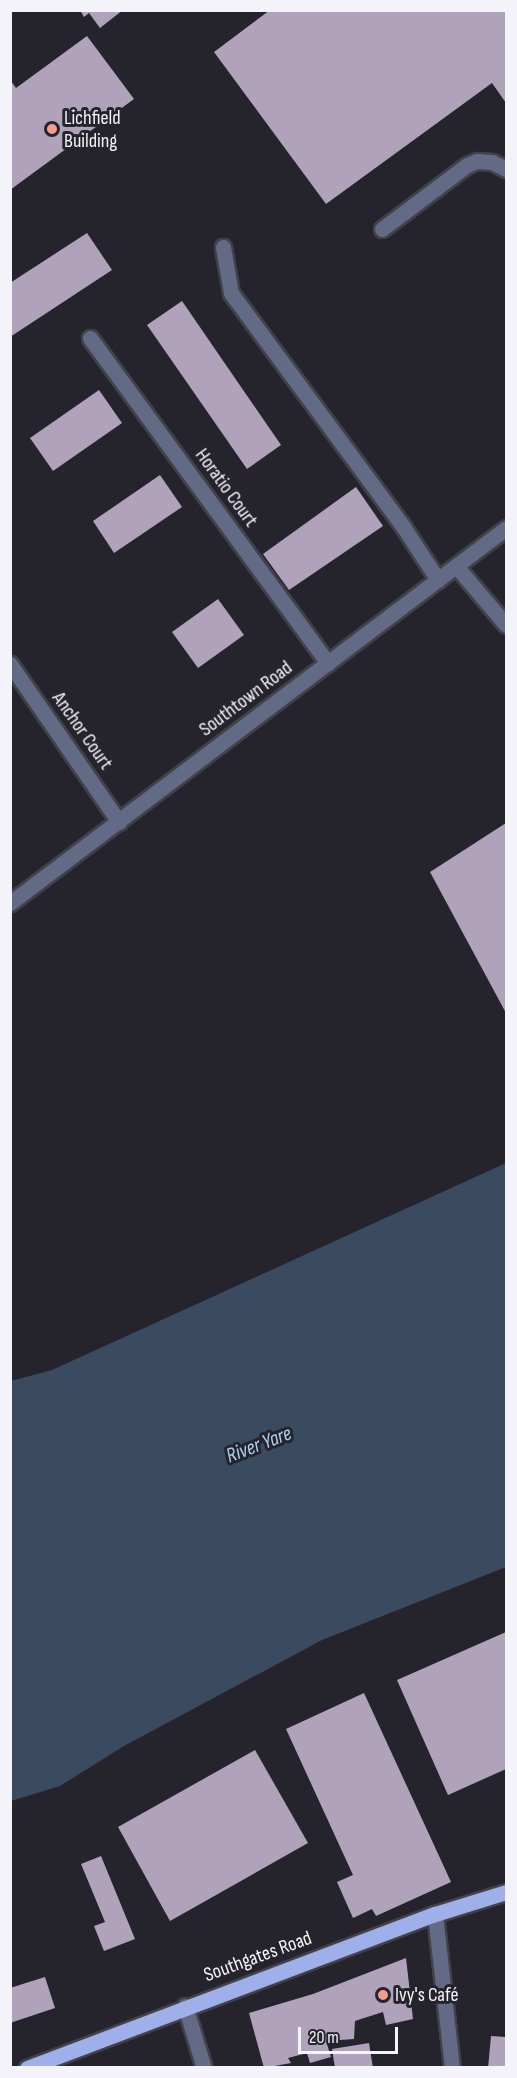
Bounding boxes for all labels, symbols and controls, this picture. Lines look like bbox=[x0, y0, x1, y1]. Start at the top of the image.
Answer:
place label: Lichfield Building bbox=[64, 106, 121, 153]
marker: Lichfield Building bbox=[45, 122, 59, 136]
street label: Horatio Court bbox=[190, 444, 262, 532]
street label: Southtown Road bbox=[195, 656, 297, 742]
street label: Anchor Court bbox=[46, 687, 118, 775]
water label: River Yare bbox=[223, 1421, 295, 1469]
street label: Southgates Road bbox=[201, 1926, 315, 1988]
place label: Ivy's Café bbox=[395, 1983, 458, 2007]
marker: Ivy's Café bbox=[376, 1988, 390, 2002]
scale bar bbox=[301, 2015, 402, 2053]
text: 20 m bbox=[309, 2027, 339, 2048]

